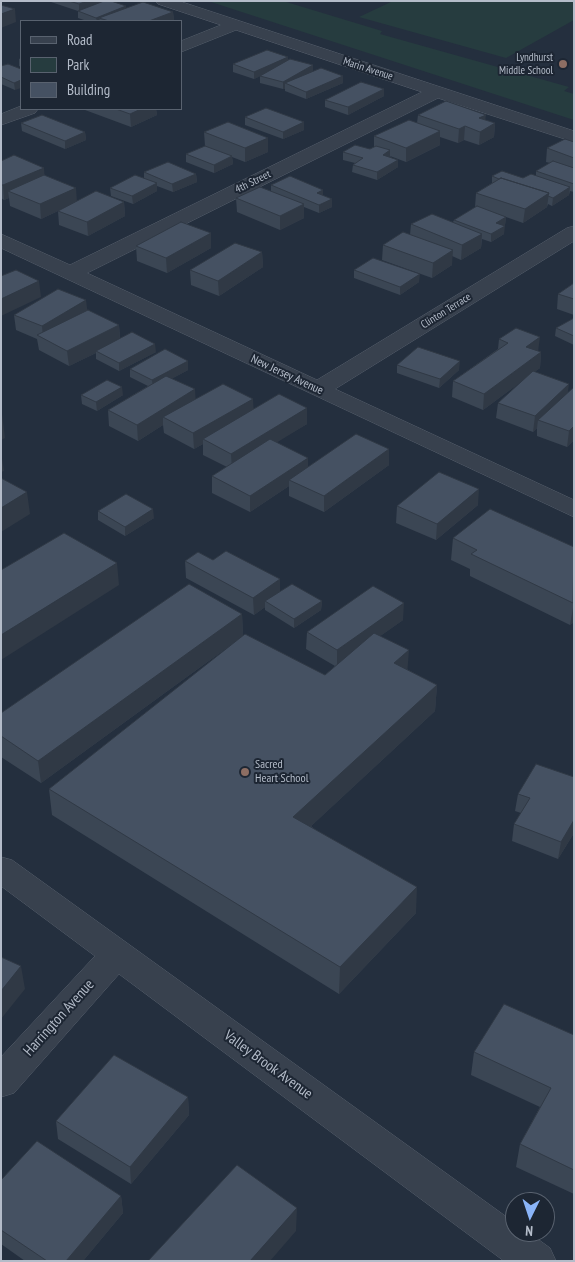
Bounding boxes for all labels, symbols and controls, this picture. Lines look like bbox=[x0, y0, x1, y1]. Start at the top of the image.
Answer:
legend bbox=[20, 20, 182, 110]
text: Road bbox=[67, 30, 93, 49]
place label: Lyndhurst Middle School bbox=[499, 51, 553, 77]
text: Park bbox=[67, 55, 89, 74]
street label: Marin Avenue bbox=[341, 55, 395, 83]
marker: Lyndhurst Middle School bbox=[557, 58, 569, 70]
text: Building bbox=[67, 80, 110, 99]
street label: 4th Street bbox=[233, 168, 273, 196]
street label: Clinton Terrace bbox=[418, 290, 474, 332]
street label: New Jersey Avenue bbox=[248, 352, 326, 398]
place label: Sacred Heart School bbox=[255, 758, 308, 786]
marker: Sacred Heart School bbox=[239, 766, 251, 778]
street label: Harrington Avenue bbox=[20, 976, 98, 1060]
street label: Valley Brook Avenue bbox=[220, 1027, 316, 1103]
north arrow bbox=[505, 1192, 555, 1242]
text: N bbox=[525, 1222, 533, 1240]

